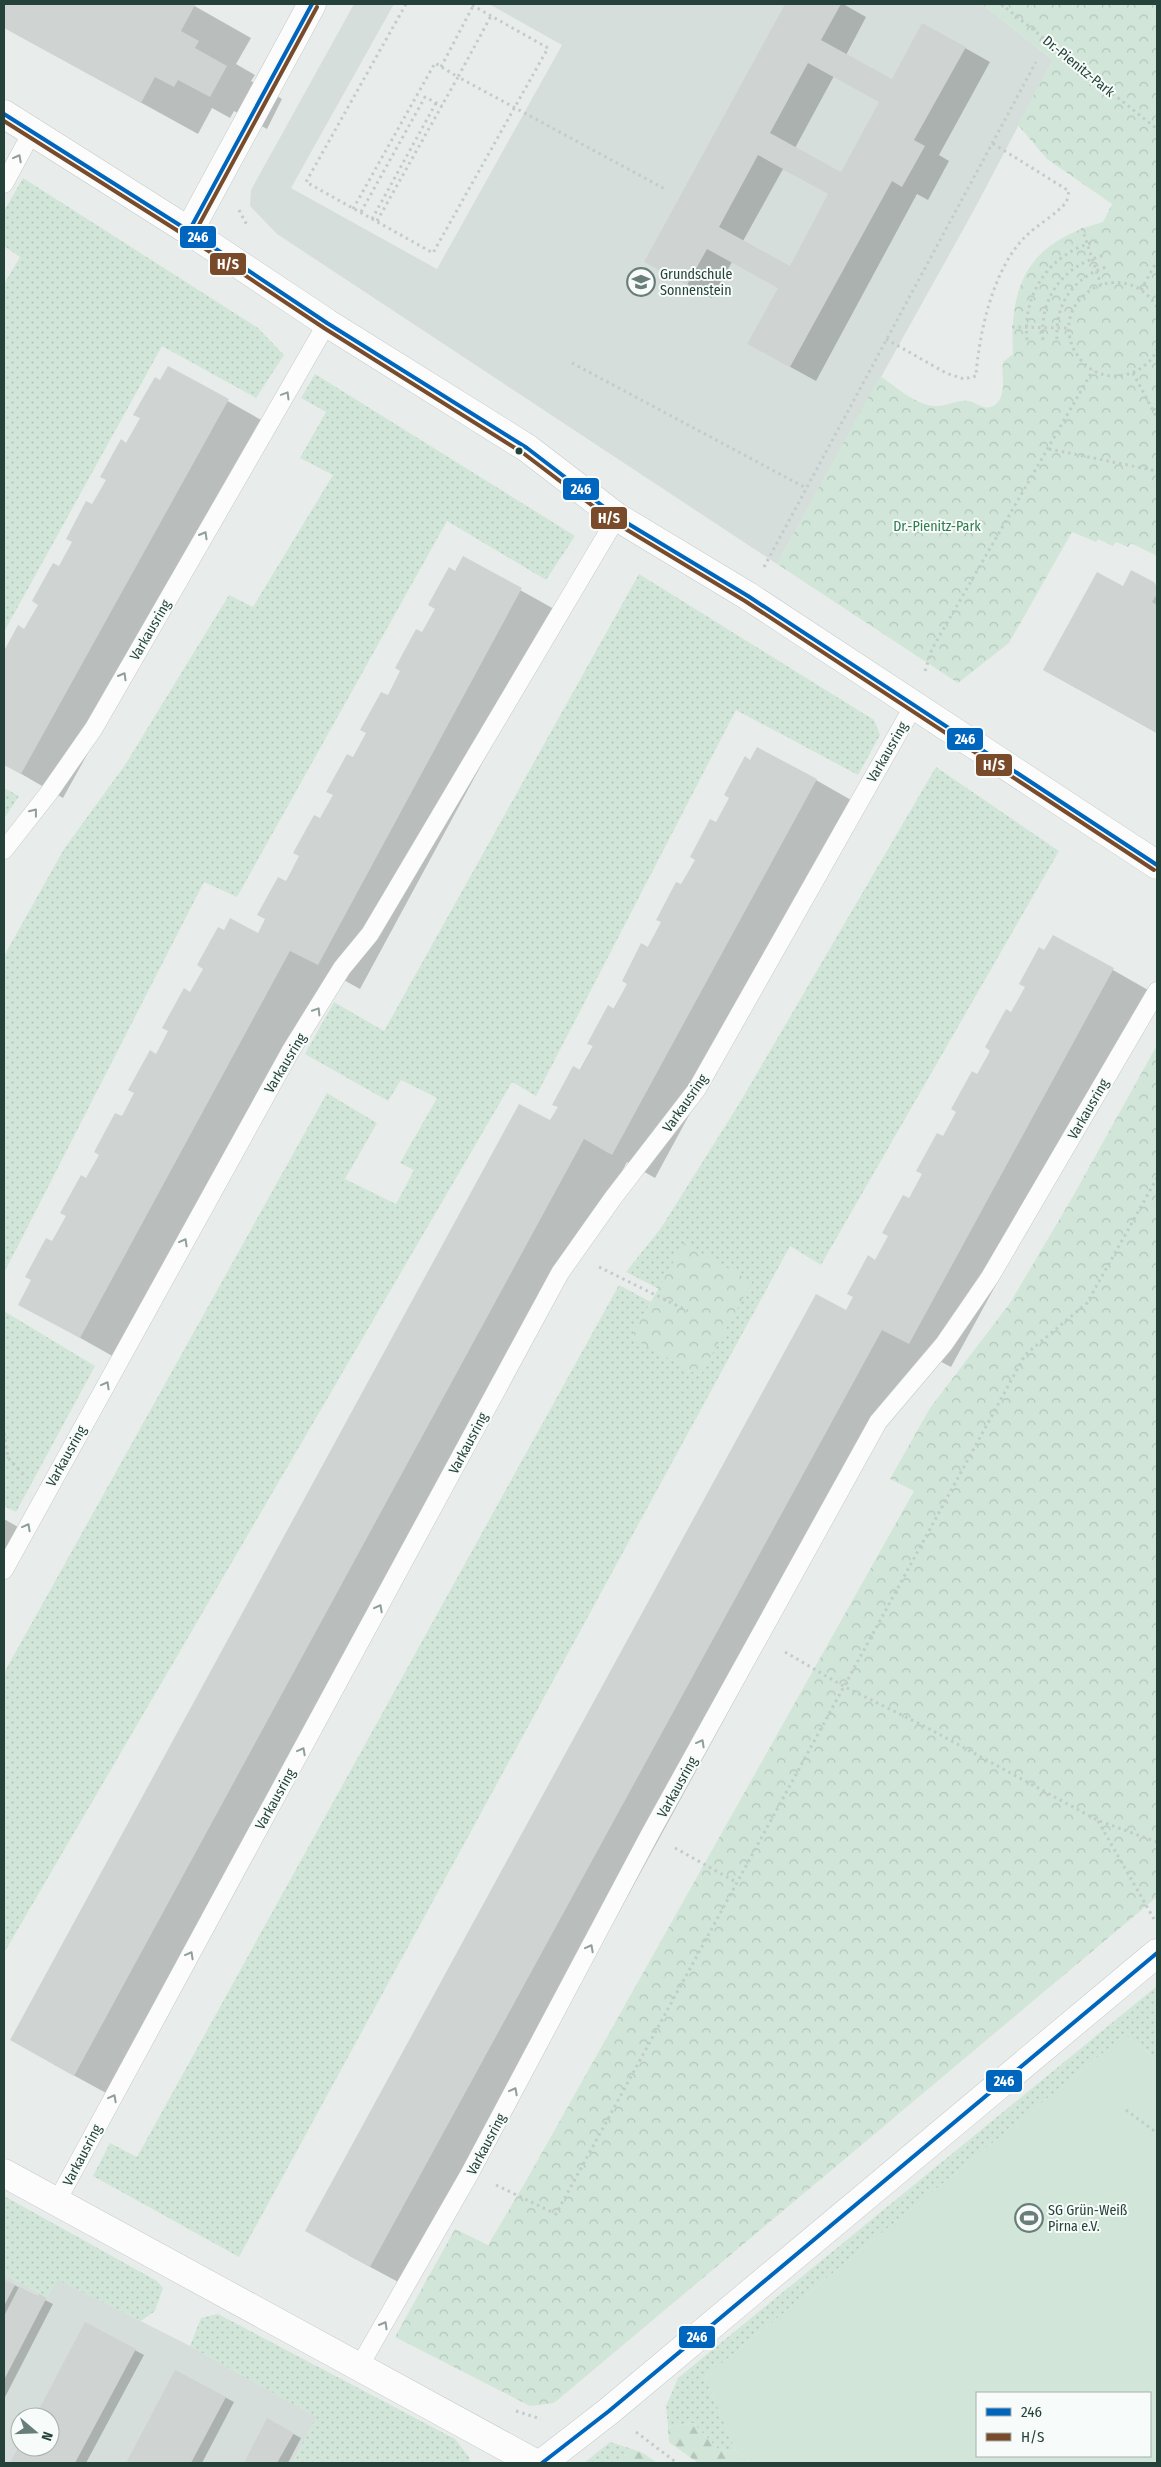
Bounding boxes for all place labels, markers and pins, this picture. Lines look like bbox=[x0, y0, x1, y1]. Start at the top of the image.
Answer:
place label: Grundschule Sonnenstein bbox=[660, 266, 732, 299]
school or university icon: Grundschule Sonnenstein bbox=[626, 267, 656, 297]
unlabelled marker bbox=[514, 446, 524, 456]
place label: SG Grün-Weiß Pirna e.V. bbox=[1048, 2202, 1128, 2235]
sports icon: SG Grün-Weiß Pirna e.V. bbox=[1014, 2203, 1044, 2233]

